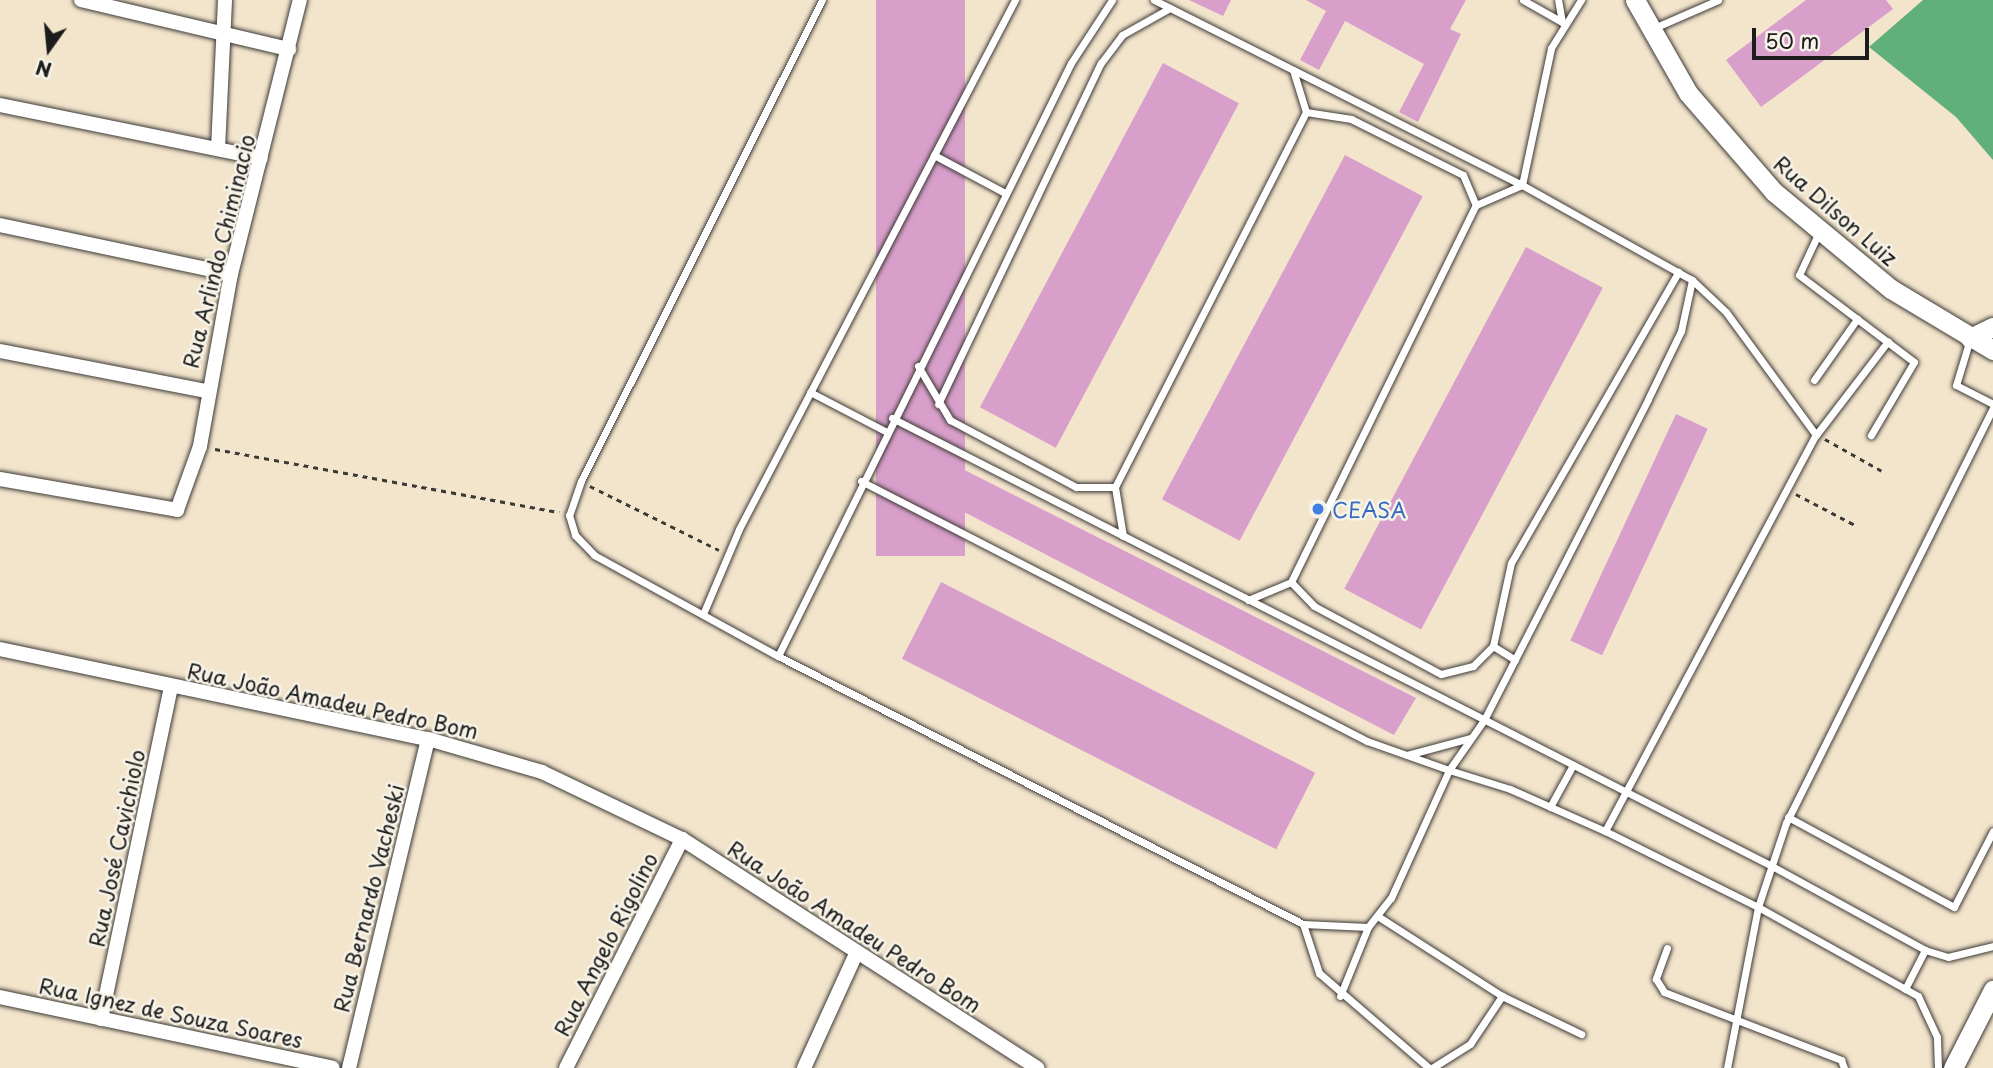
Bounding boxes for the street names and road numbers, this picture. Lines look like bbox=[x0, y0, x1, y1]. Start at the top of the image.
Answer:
street label: Rua Arlindo Chiminacio bbox=[177, 131, 259, 371]
street label: Rua Dilson Luiz bbox=[1769, 150, 1903, 270]
street label: Rua João Amadeu Pedro Bom bbox=[184, 657, 482, 743]
street label: Rua José Cavichiolo bbox=[83, 747, 149, 949]
street label: Rua Bernardo Vacheski bbox=[327, 780, 409, 1016]
street label: Rua João Amadeu Pedro Bom bbox=[722, 834, 988, 1018]
street label: Rua Angelo Rigolino bbox=[548, 848, 662, 1040]
street label: Rua Ignez de Souza Soares bbox=[35, 971, 307, 1053]

